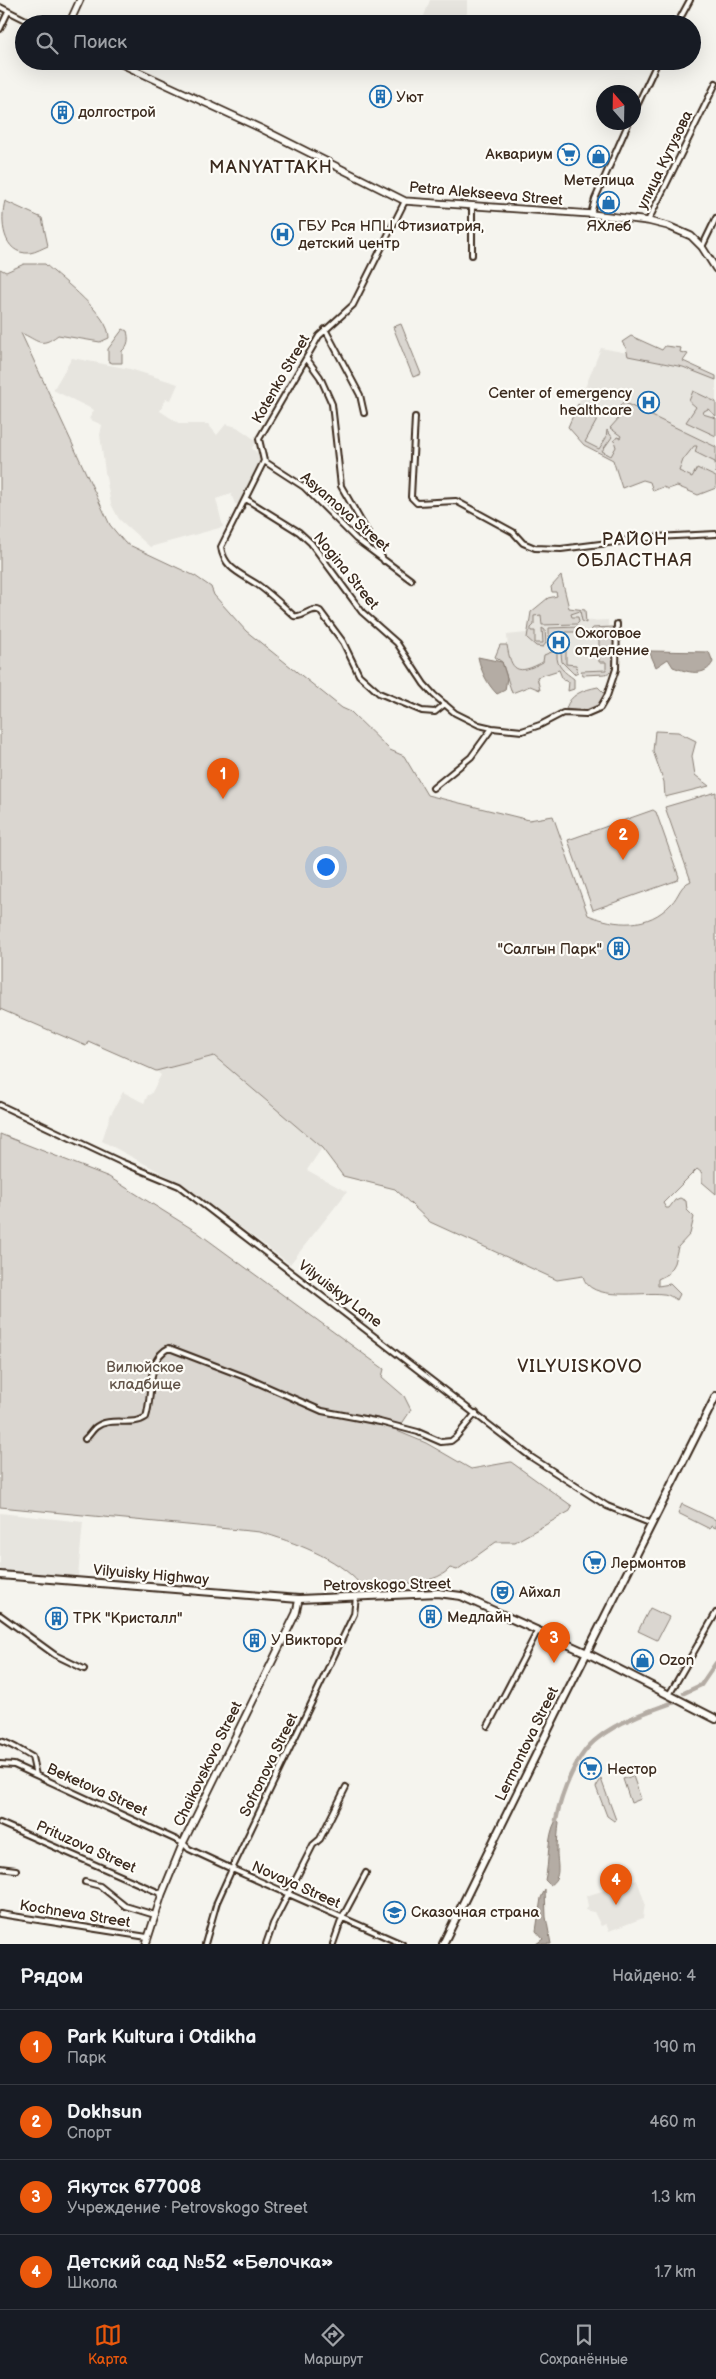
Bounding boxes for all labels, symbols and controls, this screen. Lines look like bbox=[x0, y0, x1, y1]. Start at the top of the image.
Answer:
search box bbox=[15, 15, 701, 70]
icon: search bbox=[33, 29, 61, 57]
text: Поиск bbox=[73, 31, 127, 54]
building icon: Уют bbox=[368, 85, 392, 109]
north arrow bbox=[596, 85, 641, 130]
place label: Уют bbox=[396, 88, 424, 107]
building icon: долгострой bbox=[50, 100, 74, 124]
place label: долгострой bbox=[78, 103, 156, 122]
street label: улица Кутузова bbox=[633, 107, 697, 213]
supermarket icon: Аквариум bbox=[557, 142, 581, 166]
place label: Аквариум bbox=[485, 145, 553, 164]
shop icon: Метелица bbox=[587, 145, 611, 169]
district label: MANYATTAKH bbox=[209, 157, 333, 178]
place label: Метелица bbox=[564, 171, 635, 190]
street label: Petra Alekseeva Street bbox=[408, 178, 564, 210]
shop icon: ЯХлеб bbox=[597, 191, 621, 215]
place label: ГБУ Рся НПЦ Фтизиатрия, детский центр bbox=[298, 217, 484, 253]
place label: ЯХлеб bbox=[587, 217, 631, 236]
hospital icon: ГБУ Рся НПЦ Фтизиатрия, детский центр bbox=[270, 223, 294, 247]
street label: Kotenko Street bbox=[248, 331, 314, 427]
place label: Center of emergency healthcare bbox=[488, 384, 632, 420]
hospital icon: Center of emergency healthcare bbox=[636, 390, 660, 414]
street label: Asyamova Street bbox=[296, 468, 394, 556]
street label: Nogina Street bbox=[309, 529, 383, 614]
district label: РАЙОН ОБЛАСТНАЯ bbox=[577, 529, 693, 571]
place label: Ожоговое отделение bbox=[575, 624, 649, 660]
hospital icon: Ожоговое отделение bbox=[547, 630, 571, 654]
pin: 1 bbox=[207, 758, 239, 799]
pin: 2 bbox=[607, 819, 639, 860]
your location bbox=[313, 854, 339, 880]
building icon: "Салгын Парк" bbox=[606, 937, 630, 961]
place label: "Салгын Парк" bbox=[498, 940, 602, 959]
street label: Vilyuiskyy Lane bbox=[294, 1256, 386, 1332]
district label: VILYUISKOVO bbox=[517, 1356, 643, 1377]
park label: Вилюйское кладбище bbox=[106, 1358, 184, 1394]
supermarket icon: Лермонтов bbox=[583, 1551, 607, 1575]
place label: Лермонтов bbox=[610, 1554, 686, 1573]
street label: Vilyuisky Highway bbox=[92, 1560, 210, 1590]
street label: Petrovskogo Street bbox=[323, 1574, 452, 1596]
theatre icon: Айхал bbox=[491, 1580, 515, 1604]
place label: Айхал bbox=[518, 1583, 561, 1602]
building icon: Медлайн bbox=[419, 1605, 443, 1629]
building icon: ТРК "Кристалл" bbox=[45, 1606, 69, 1630]
place label: Медлайн bbox=[447, 1608, 511, 1627]
place label: ТРК "Кристалл" bbox=[73, 1609, 183, 1628]
pin: 3 bbox=[538, 1622, 570, 1663]
building icon: У Виктора bbox=[243, 1628, 267, 1652]
place label: У Виктора bbox=[271, 1631, 343, 1650]
shop icon: Ozon bbox=[631, 1648, 655, 1672]
place label: Ozon bbox=[659, 1651, 694, 1670]
street label: Lermontova Street bbox=[491, 1683, 563, 1804]
street label: Chaikovskovo Street bbox=[169, 1698, 247, 1830]
street label: Sofronova Street bbox=[236, 1710, 303, 1820]
supermarket icon: Нестор bbox=[579, 1757, 603, 1781]
street label: Beketova Street bbox=[44, 1759, 151, 1821]
place label: Нестор bbox=[607, 1760, 657, 1779]
street label: Prituzova Street bbox=[33, 1817, 139, 1878]
street label: Novaya Street bbox=[249, 1857, 344, 1913]
pin: 4 bbox=[600, 1864, 632, 1905]
street label: Kochneva Street bbox=[18, 1896, 132, 1932]
school or university icon: Сказочная страна bbox=[383, 1900, 407, 1924]
place label: Сказочная страна bbox=[411, 1903, 539, 1922]
text: Рядом bbox=[20, 1964, 83, 1989]
text: Найдено: 4 bbox=[612, 1967, 696, 1986]
text: Park Kultura i Otdikha bbox=[67, 2026, 256, 2049]
text: 1 bbox=[33, 2038, 39, 2057]
text: 190 m bbox=[654, 2038, 696, 2057]
text: Парк bbox=[67, 2049, 106, 2068]
text: Dokhsun bbox=[67, 2101, 142, 2124]
text: 2 bbox=[31, 2113, 41, 2132]
text: 460 m bbox=[650, 2113, 696, 2132]
text: Спорт bbox=[67, 2124, 112, 2143]
text: Якутск 677008 bbox=[67, 2176, 202, 2199]
text: 3 bbox=[31, 2188, 41, 2207]
text: 1.3 km bbox=[651, 2188, 696, 2207]
text: Учреждение · Petrovskogo Street bbox=[67, 2199, 308, 2218]
text: Детский сад №52 «Белочка» bbox=[67, 2251, 333, 2274]
text: 4 bbox=[31, 2263, 41, 2282]
text: 1.7 km bbox=[654, 2263, 696, 2282]
text: Школа bbox=[67, 2274, 117, 2293]
tab: Карта bbox=[88, 2321, 128, 2368]
tab: Маршрут bbox=[304, 2321, 363, 2368]
tab: Сохранённые bbox=[539, 2321, 628, 2368]

